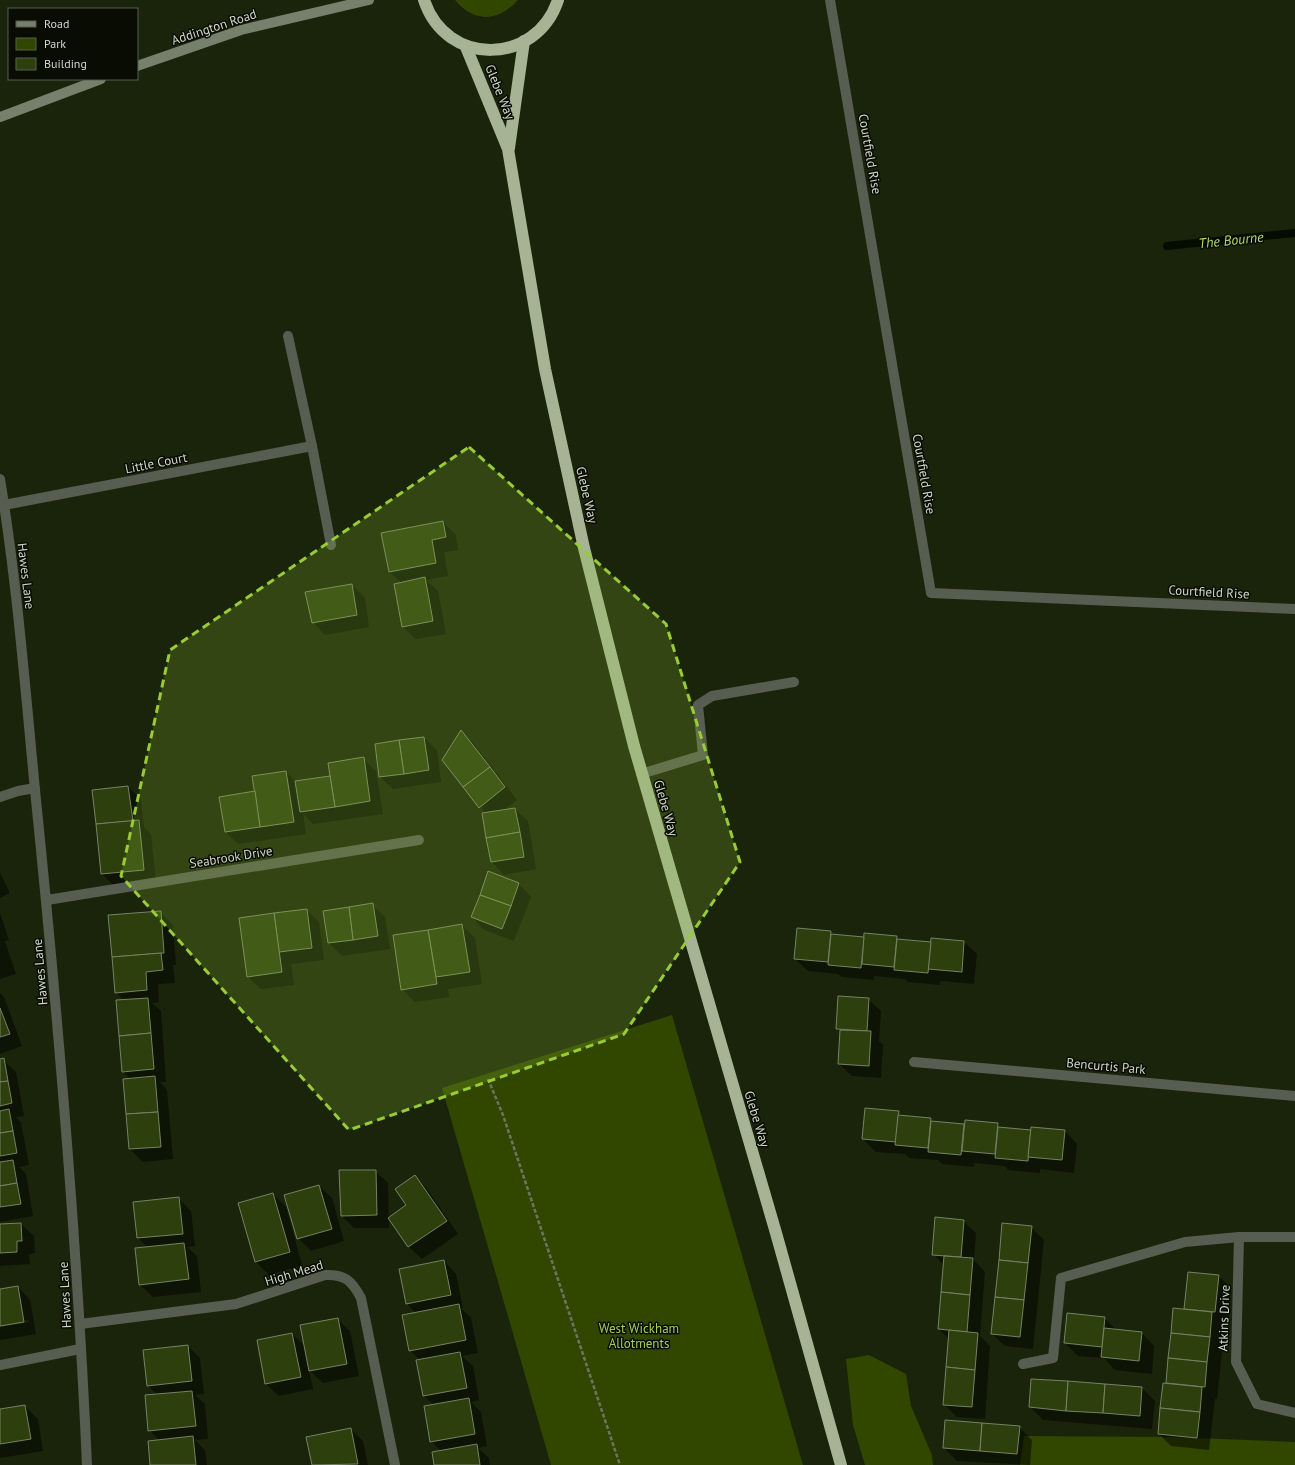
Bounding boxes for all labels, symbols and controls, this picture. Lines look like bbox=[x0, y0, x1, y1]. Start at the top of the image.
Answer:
street label: Addington Road bbox=[169, 5, 259, 49]
legend bbox=[8, 8, 138, 80]
text: Road bbox=[44, 16, 69, 31]
text: Park bbox=[44, 36, 66, 51]
text: Building bbox=[44, 56, 87, 71]
street label: Glebe Way bbox=[481, 62, 519, 122]
street label: Courtfield Rise bbox=[855, 112, 885, 196]
water label: The Bourne bbox=[1198, 228, 1265, 252]
street label: Courtfield Rise bbox=[909, 432, 939, 516]
street label: Little Court bbox=[123, 449, 189, 477]
street label: Glebe Way bbox=[572, 465, 602, 525]
street label: Hawes Lane bbox=[13, 542, 39, 610]
street label: Courtfield Rise bbox=[1168, 581, 1250, 603]
street label: Glebe Way bbox=[650, 778, 682, 838]
street label: Seabrook Drive bbox=[188, 842, 274, 872]
street label: Hawes Lane bbox=[29, 938, 51, 1006]
street label: Bencurtis Park bbox=[1066, 1054, 1147, 1078]
street label: Glebe Way bbox=[740, 1089, 774, 1149]
street label: High Mead bbox=[263, 1256, 325, 1290]
street label: Hawes Lane bbox=[55, 1261, 75, 1329]
street label: Atkins Drive bbox=[1214, 1284, 1234, 1352]
park label: West Wickham Allotments bbox=[599, 1320, 679, 1352]

